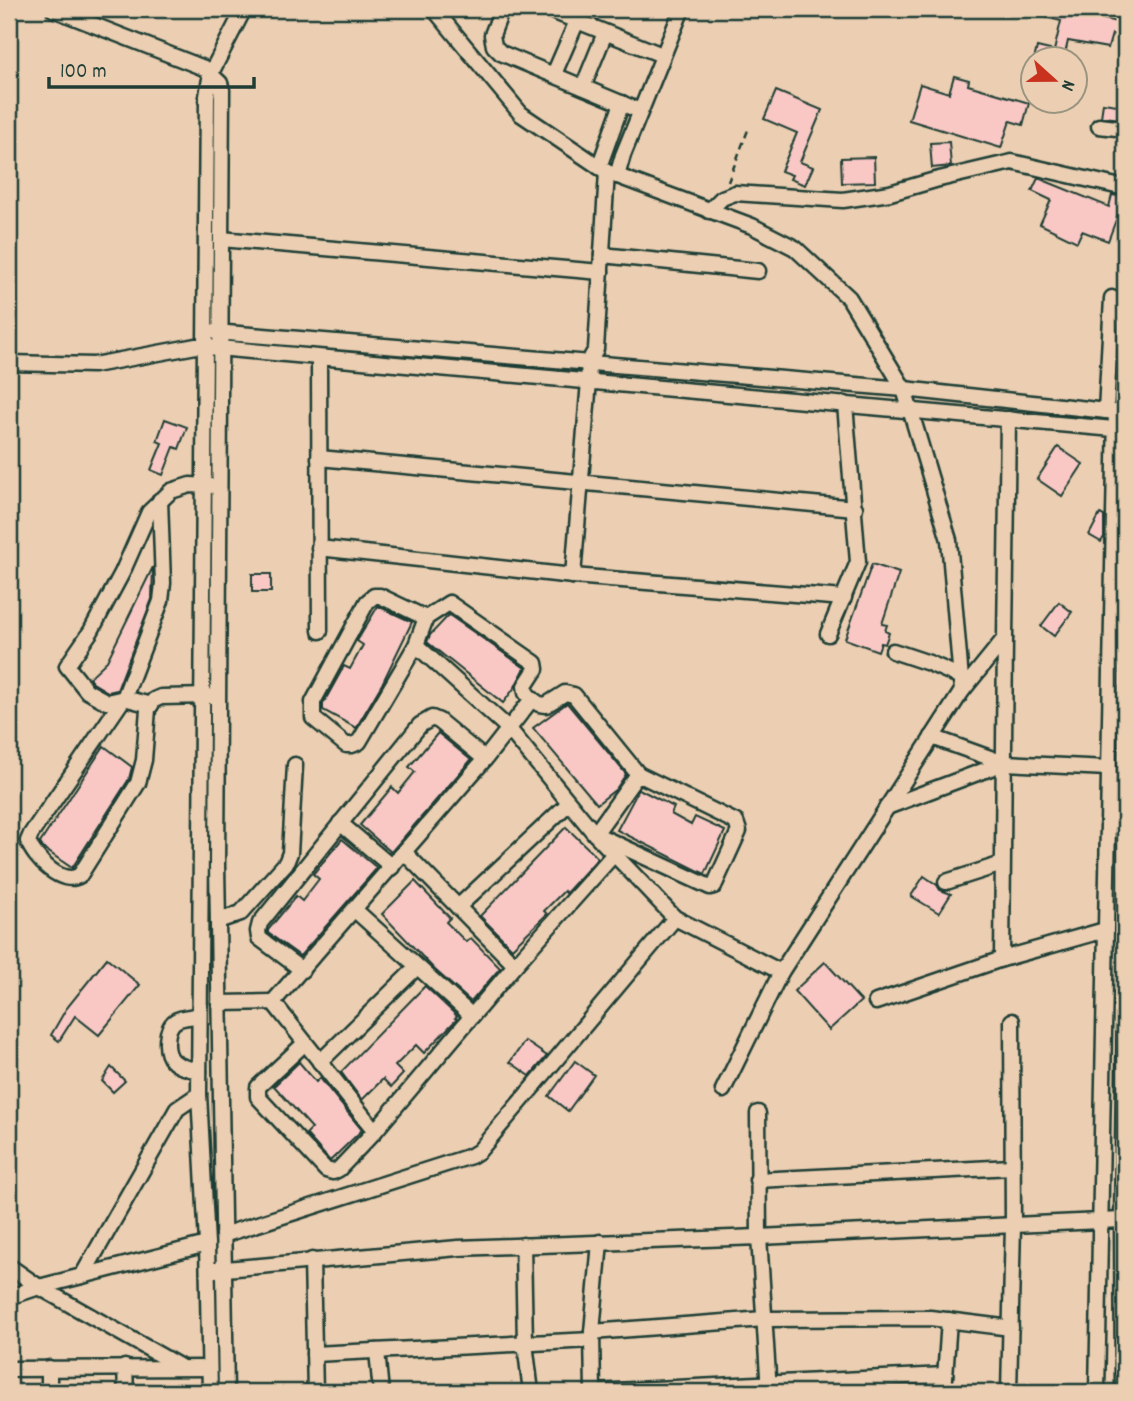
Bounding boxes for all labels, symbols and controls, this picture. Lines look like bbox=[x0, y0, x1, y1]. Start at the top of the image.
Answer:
scale bar bbox=[49, 46, 254, 90]
north arrow bbox=[1018, 46, 1088, 116]
text: 100 m bbox=[60, 58, 107, 88]
text: N bbox=[1052, 76, 1081, 94]

